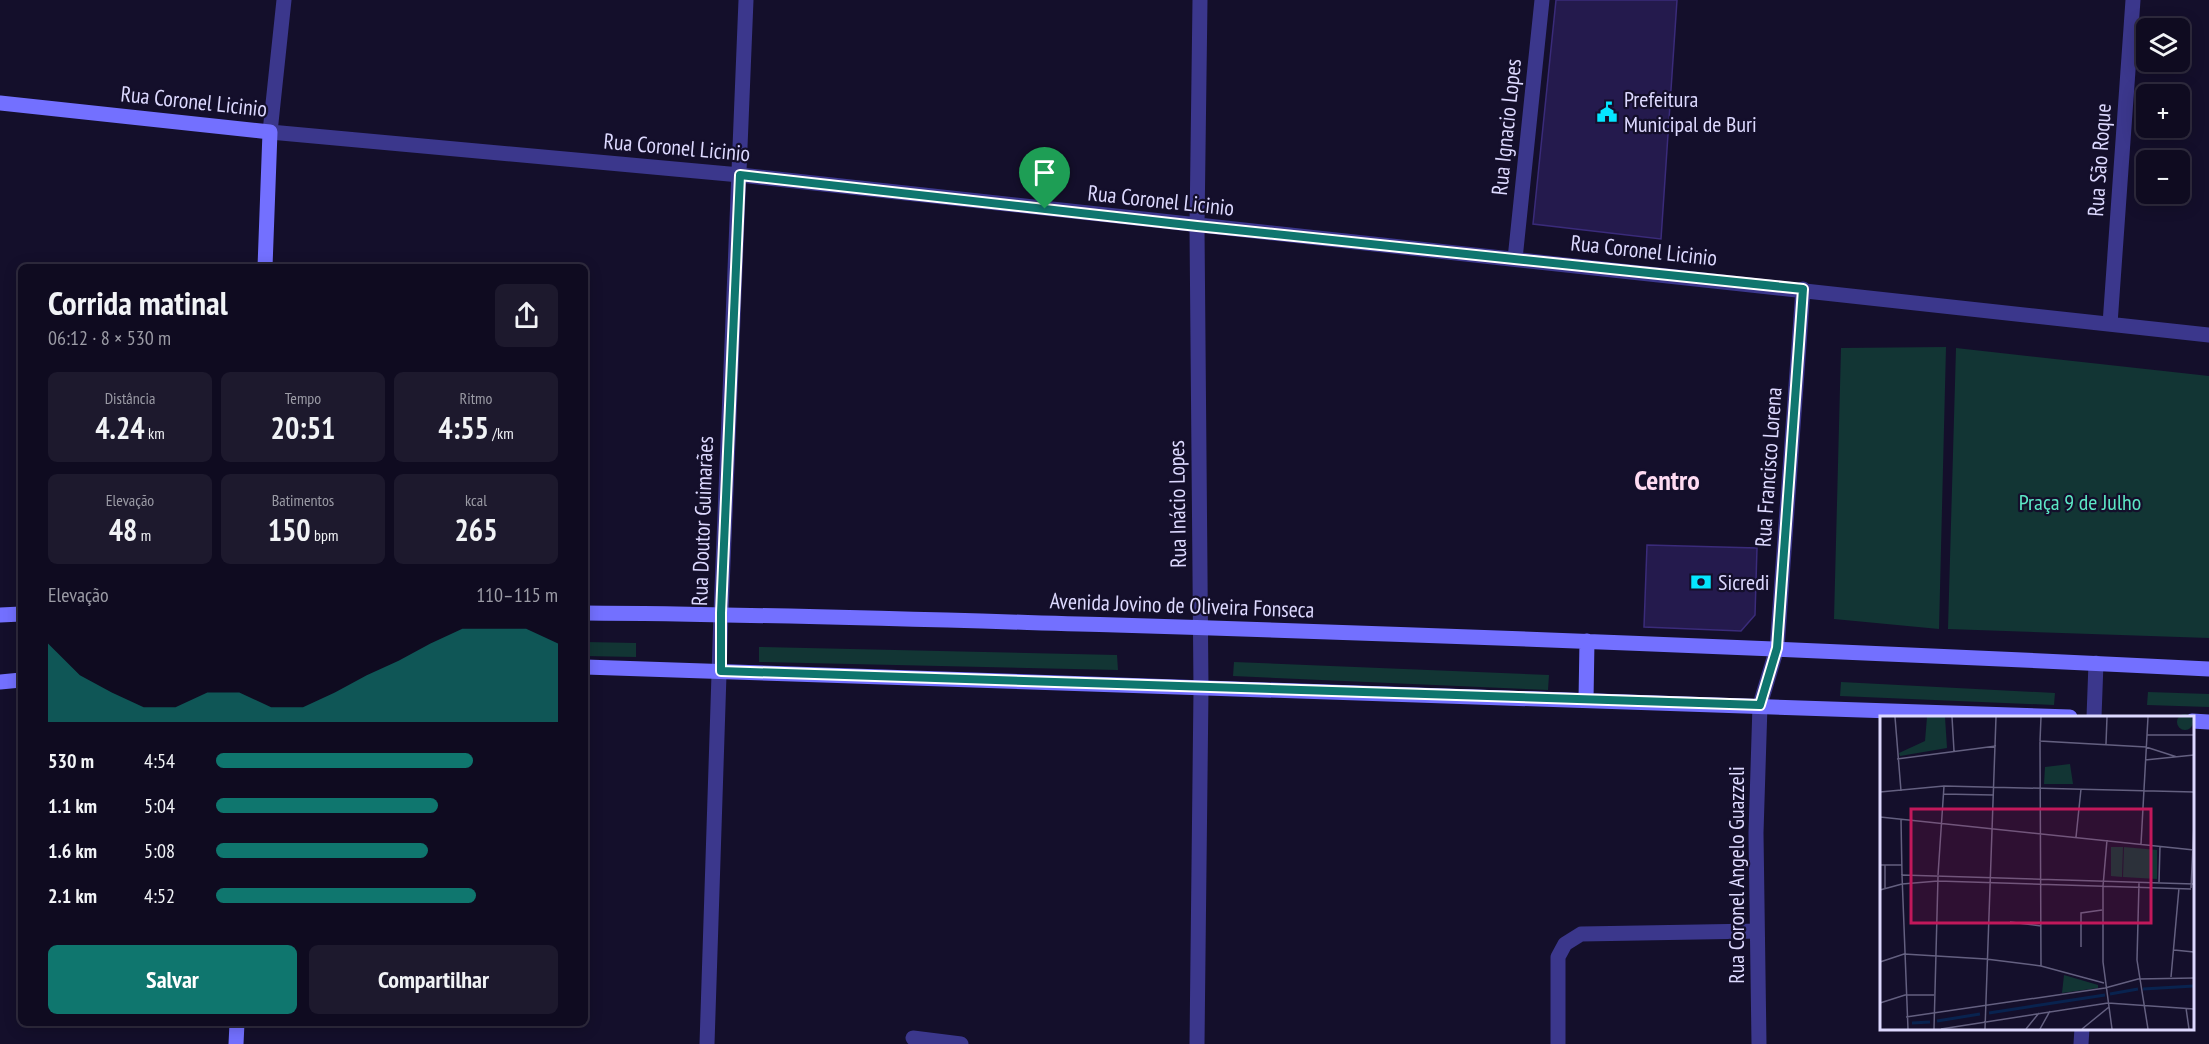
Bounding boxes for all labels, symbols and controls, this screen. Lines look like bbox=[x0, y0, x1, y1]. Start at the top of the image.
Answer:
map controls bbox=[2136, 18, 2190, 204]
button: layers bbox=[2136, 18, 2190, 72]
street label: Rua Ignacio Lopes bbox=[1485, 57, 1527, 197]
street label: Rua Coronel Licinio bbox=[119, 79, 269, 123]
button: + bbox=[2136, 84, 2190, 138]
place label: Prefeitura Municipal de Buri bbox=[1624, 85, 1757, 138]
public building icon: Prefeitura Municipal de Buri bbox=[1595, 100, 1619, 124]
street label: Rua São Roque bbox=[2081, 103, 2117, 217]
street label: Rua Coronel Licinio bbox=[603, 127, 751, 167]
pin bbox=[1019, 147, 1070, 209]
button: − bbox=[2136, 150, 2190, 204]
icon: arrive bbox=[1028, 156, 1061, 189]
street label: Rua Coronel Licinio bbox=[1086, 178, 1236, 222]
street label: Rua Coronel Licinio bbox=[1569, 228, 1719, 272]
text: Corrida matinal bbox=[48, 281, 228, 324]
button: share bbox=[495, 284, 558, 347]
text: 06:12 · 8 × 530 m bbox=[48, 325, 171, 351]
street label: Rua Francisco Lorena bbox=[1748, 386, 1788, 548]
text: Distância bbox=[105, 388, 155, 408]
text: Tempo bbox=[285, 388, 321, 408]
text: Ritmo bbox=[460, 388, 492, 408]
text: 4.24 bbox=[95, 408, 145, 447]
text: 20:51 bbox=[271, 408, 335, 447]
text: 4:55 bbox=[438, 408, 489, 447]
text: km bbox=[145, 423, 165, 443]
text: /km bbox=[489, 423, 514, 443]
street label: Rua Doutor Guimarães bbox=[685, 436, 719, 606]
street label: Rua Inácio Lopes bbox=[1162, 440, 1192, 568]
district label: Centro bbox=[1634, 461, 1700, 498]
park label: Praça 9 de Julho bbox=[2019, 488, 2141, 516]
text: Elevação bbox=[106, 490, 154, 510]
text: Batimentos bbox=[272, 490, 334, 510]
text: kcal bbox=[465, 490, 487, 510]
text: 48 bbox=[109, 510, 137, 549]
text: 150 bbox=[268, 510, 311, 549]
text: 265 bbox=[454, 510, 498, 549]
text: m bbox=[137, 525, 151, 545]
text: bpm bbox=[311, 525, 338, 545]
place label: Sicredi bbox=[1718, 568, 1769, 596]
bank icon: Sicredi bbox=[1689, 570, 1713, 594]
text: Elevação bbox=[48, 582, 109, 608]
text: 110–115 m bbox=[476, 582, 558, 608]
street label: Avenida Jovino de Oliveira Fonseca bbox=[1049, 586, 1315, 624]
inset map bbox=[1880, 716, 2194, 1029]
text: 530 m bbox=[48, 748, 94, 774]
text: 4:54 bbox=[144, 748, 175, 774]
street label: Rua Coronel Angelo Guazzeli bbox=[1722, 766, 1750, 984]
text: 1.1 km bbox=[48, 793, 97, 819]
text: 5:04 bbox=[144, 793, 175, 819]
text: 1.6 km bbox=[48, 838, 97, 864]
text: 5:08 bbox=[144, 838, 175, 864]
text: 2.1 km bbox=[48, 883, 97, 909]
text: 4:52 bbox=[144, 883, 175, 909]
button: Salvar bbox=[48, 945, 297, 1014]
button: Compartilhar bbox=[309, 945, 558, 1014]

